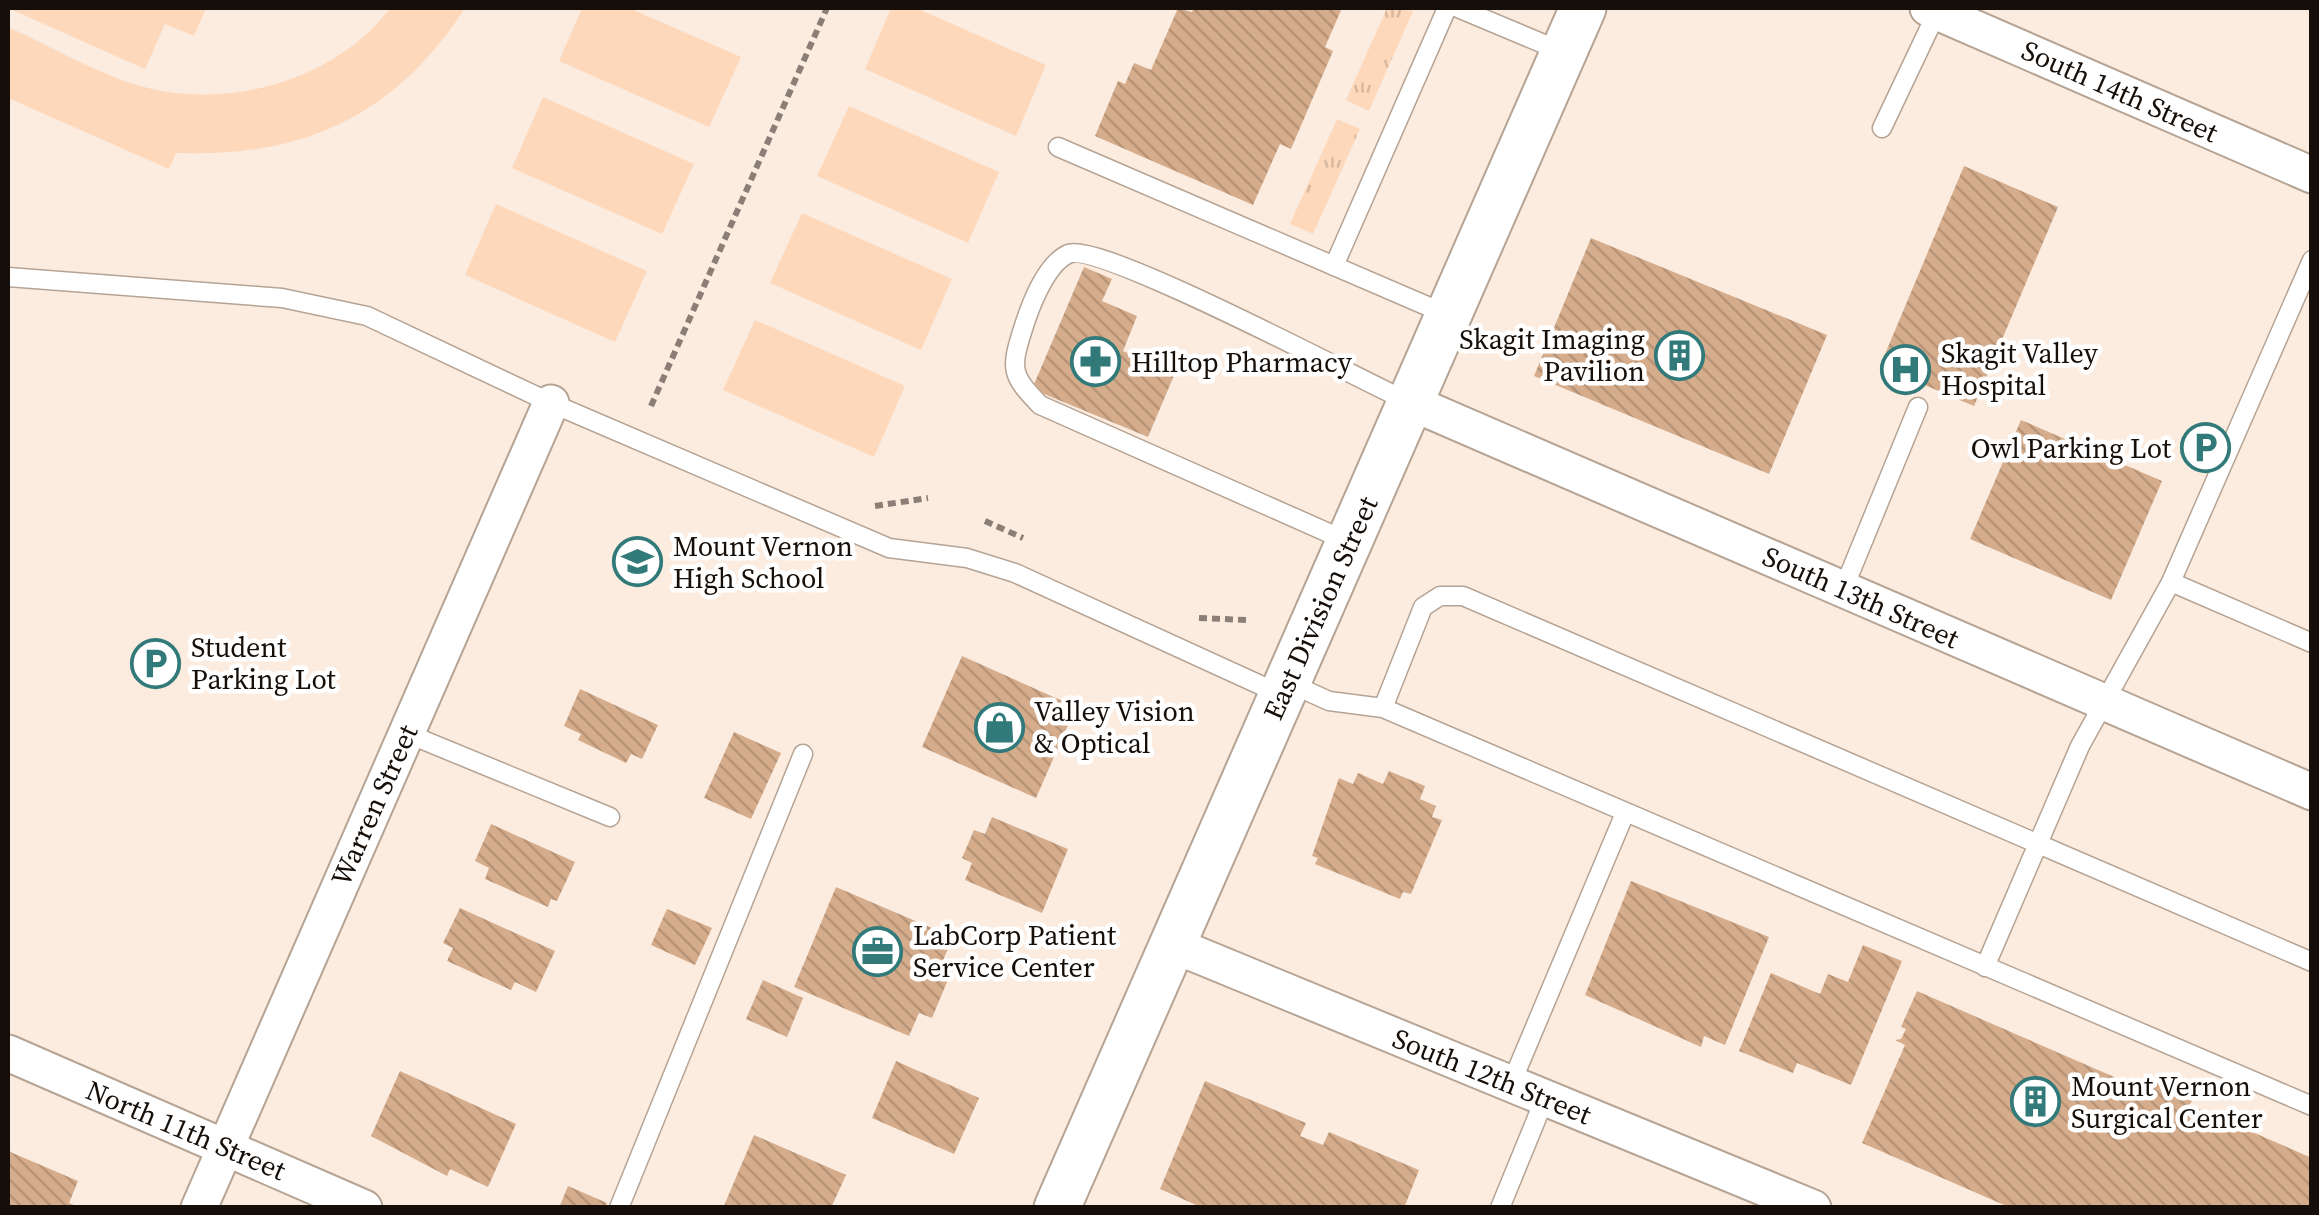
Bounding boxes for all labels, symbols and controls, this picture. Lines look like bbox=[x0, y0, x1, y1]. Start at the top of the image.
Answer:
street label: South 14th Street bbox=[2016, 31, 2225, 152]
place label: Skagit Imaging Pavilion bbox=[1459, 320, 1645, 390]
building icon: Skagit Imaging Pavilion bbox=[1654, 329, 1706, 381]
place label: Skagit Valley Hospital bbox=[1941, 334, 2099, 404]
pharmacy icon: Hilltop Pharmacy bbox=[1070, 336, 1122, 388]
place label: Hilltop Pharmacy bbox=[1131, 343, 1353, 381]
hospital icon: Skagit Valley Hospital bbox=[1880, 343, 1932, 395]
parking icon: Owl Parking Lot bbox=[2180, 422, 2232, 474]
place label: Owl Parking Lot bbox=[1971, 429, 2172, 467]
street label: East Division Street bbox=[1254, 489, 1387, 726]
place label: Mount Vernon High School bbox=[673, 527, 853, 597]
school or university icon: Mount Vernon High School bbox=[612, 536, 664, 588]
street label: South 13th Street bbox=[1757, 537, 1966, 658]
place label: Student Parking Lot bbox=[191, 628, 337, 698]
parking icon: Student Parking Lot bbox=[130, 637, 182, 689]
place label: Valley Vision & Optical bbox=[1034, 692, 1195, 762]
shop icon: Valley Vision & Optical bbox=[973, 701, 1025, 753]
street label: Warren Street bbox=[322, 718, 427, 892]
place label: LabCorp Patient Service Center bbox=[913, 916, 1117, 986]
office icon: LabCorp Patient Service Center bbox=[852, 925, 904, 977]
street label: South 12th Street bbox=[1387, 1019, 1598, 1133]
place label: Mount Vernon Surgical Center bbox=[2071, 1067, 2263, 1137]
street label: North 11th Street bbox=[80, 1071, 292, 1190]
building icon: Mount Vernon Surgical Center bbox=[2010, 1076, 2062, 1128]

